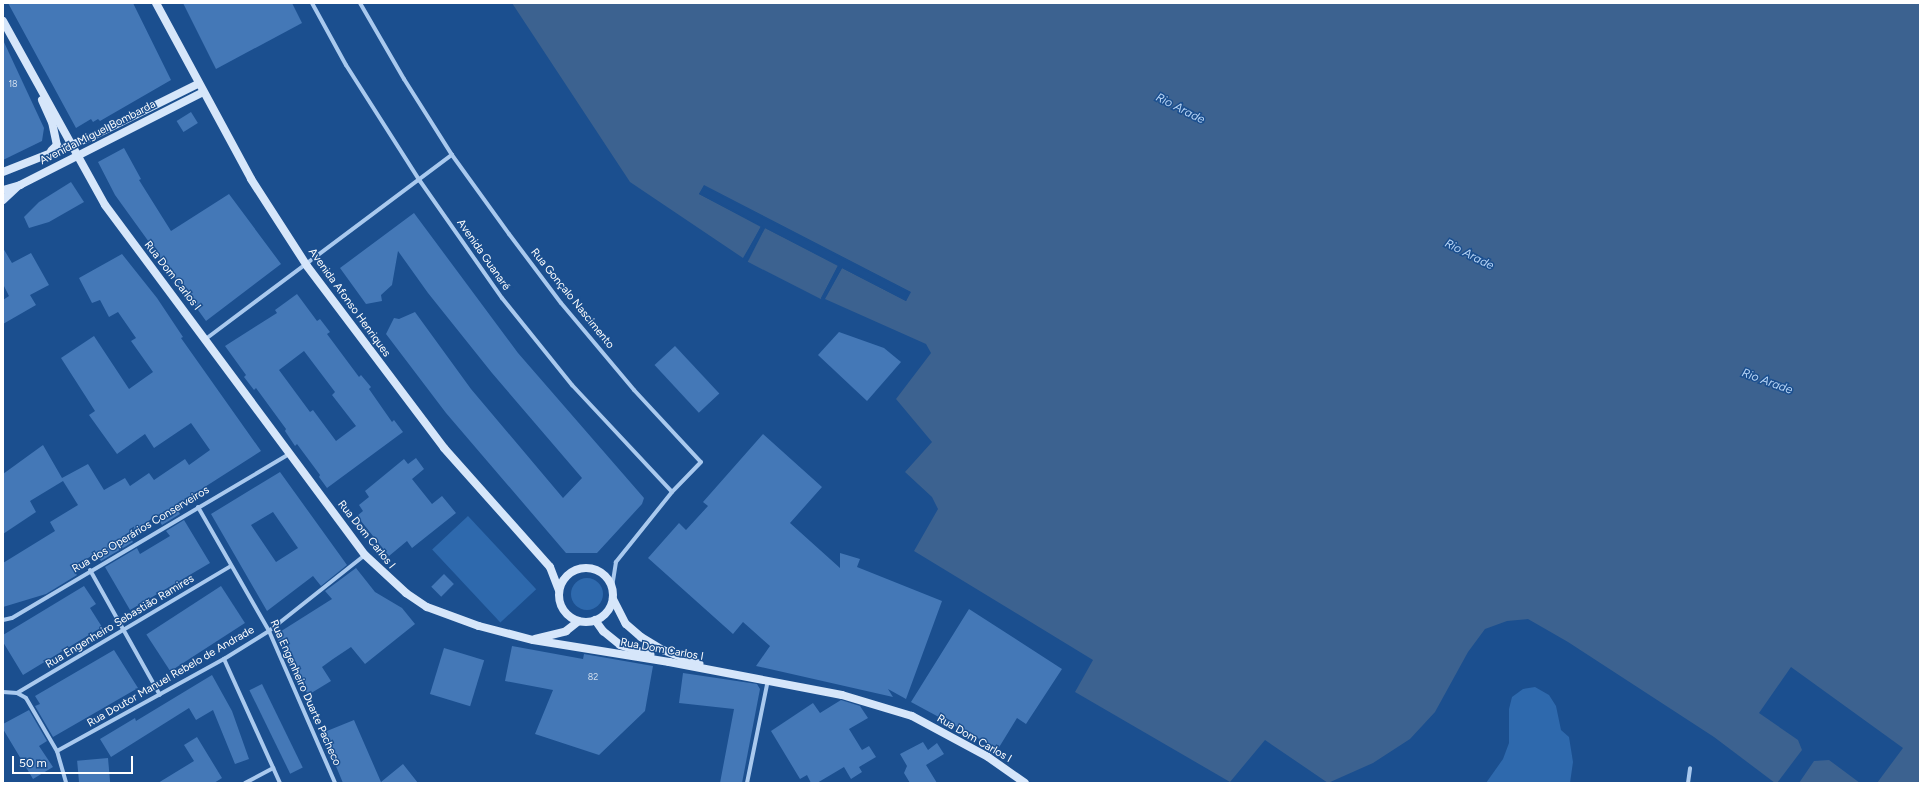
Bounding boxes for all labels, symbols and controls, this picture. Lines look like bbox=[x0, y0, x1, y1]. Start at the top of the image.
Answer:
house number: 18 bbox=[8, 79, 18, 89]
water label: Rio Arade bbox=[1153, 91, 1207, 127]
street label: Avenida Miguel Bombarda bbox=[38, 98, 158, 168]
street label: Avenida Guanaré bbox=[454, 217, 512, 293]
water label: Rio Arade bbox=[1442, 237, 1496, 273]
street label: Rua Dom Carlos I bbox=[141, 239, 203, 313]
street label: Avenida Afonso Henriques bbox=[305, 246, 393, 360]
street label: Rua Gonçalo Nascimento bbox=[528, 246, 616, 352]
water label: Rio Arade bbox=[1740, 366, 1794, 398]
street label: Rua dos Operários Conserveiros bbox=[70, 484, 212, 576]
street label: Rua Dom Carlos I bbox=[334, 498, 398, 572]
street label: Rua Engenheiro Sebastião Ramires bbox=[43, 572, 197, 672]
street label: Rua Engenheiro Duarte Pacheco bbox=[267, 618, 343, 768]
street label: Rua Doutor Manuel Rebelo de Andrade bbox=[85, 624, 257, 730]
street label: Rua Dom Carlos I bbox=[619, 636, 705, 664]
house number: 82 bbox=[588, 672, 598, 682]
street label: Rua Dom Carlos I bbox=[934, 712, 1014, 766]
scale bar bbox=[14, 748, 135, 774]
text: 50 m bbox=[19, 756, 47, 770]

